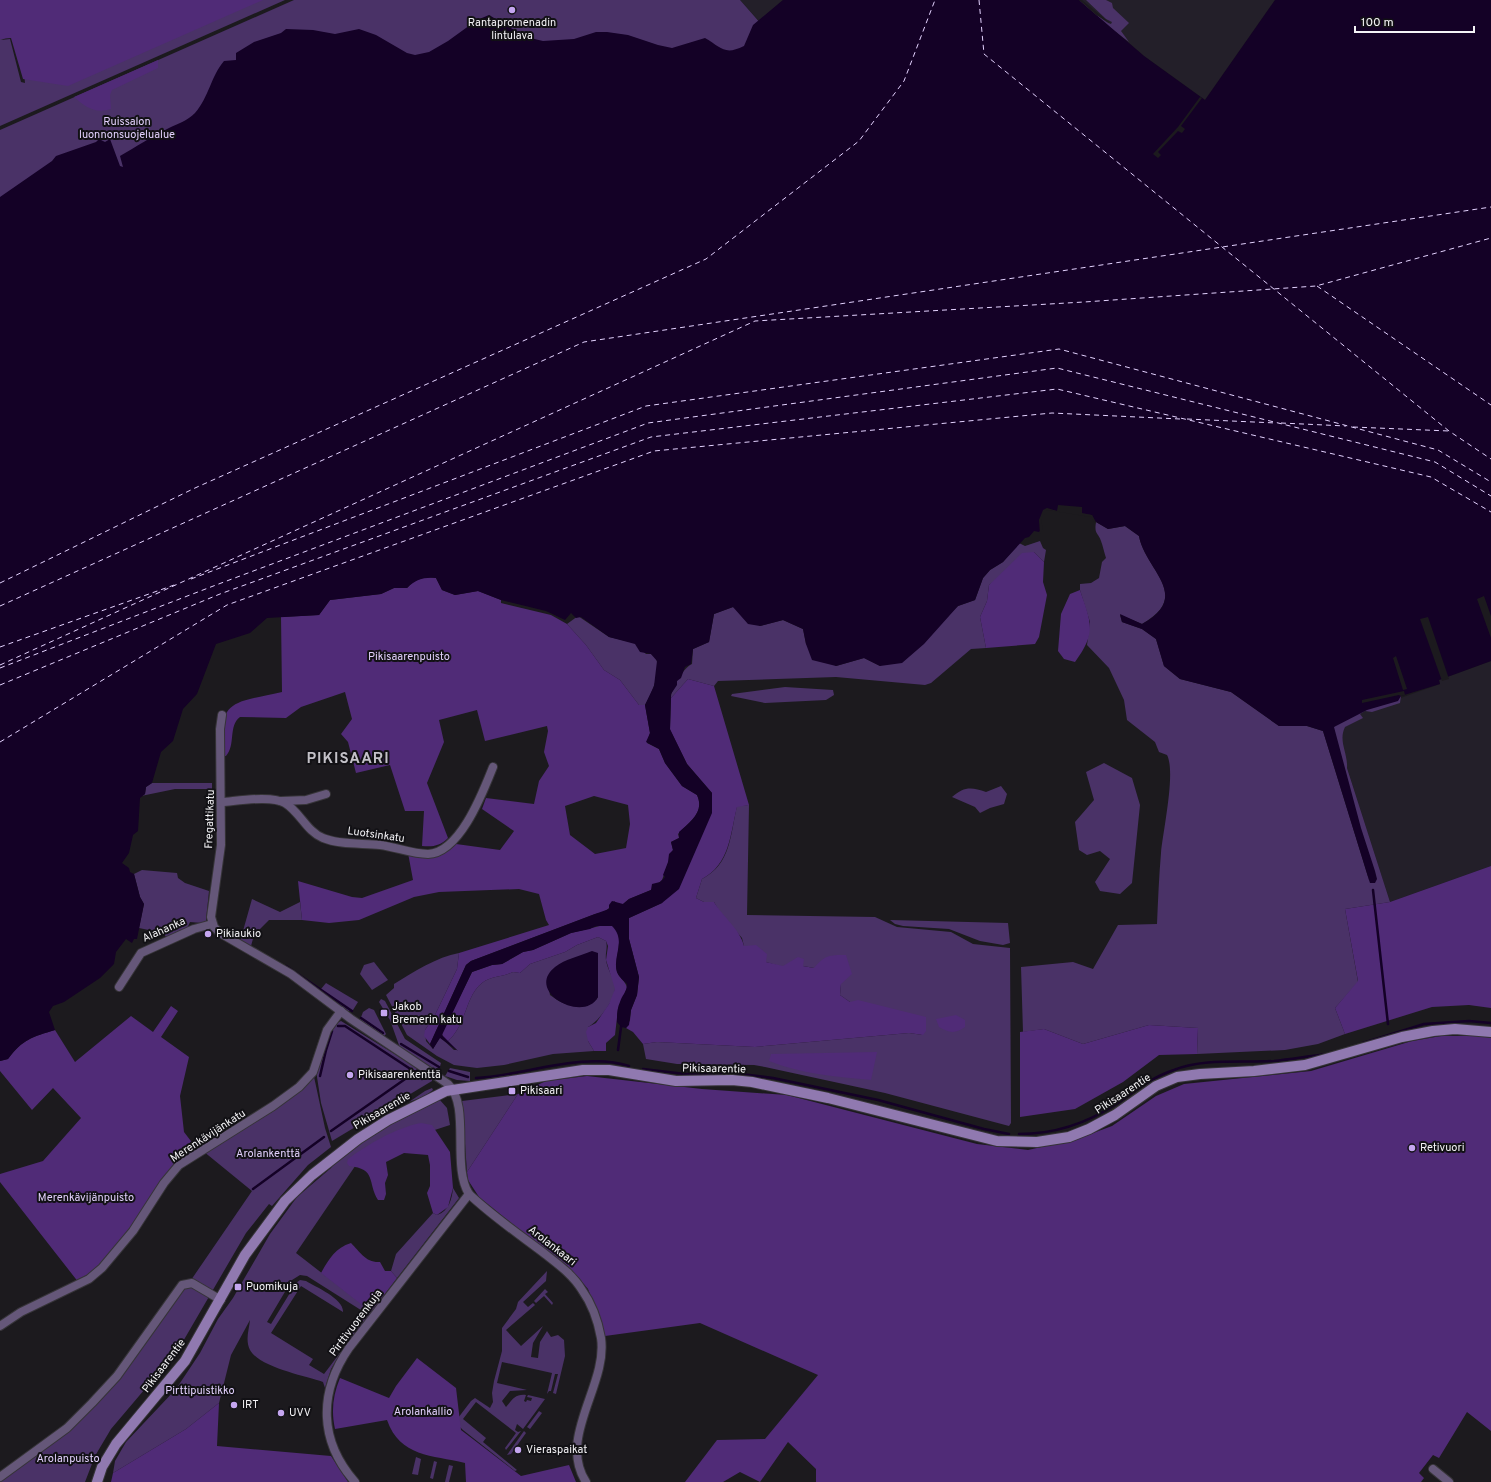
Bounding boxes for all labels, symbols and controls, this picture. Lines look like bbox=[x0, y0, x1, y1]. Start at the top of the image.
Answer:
marker: Rantapromenadin lintulava bbox=[507, 5, 517, 15]
scale bar bbox=[1355, 8, 1474, 34]
text: 100 m bbox=[1361, 15, 1394, 31]
place label: Rantapromenadin lintulava bbox=[468, 16, 556, 43]
park label: Ruissalon luonnonsuojelualue bbox=[79, 115, 175, 142]
park label: Pikisaarenpuisto bbox=[368, 650, 450, 664]
district label: PIKISAARI bbox=[306, 750, 390, 769]
street label: Fregattikatu bbox=[202, 789, 218, 849]
street label: Luotsinkatu bbox=[346, 824, 406, 846]
street label: Alahanka bbox=[140, 914, 188, 946]
place label: Pikiaukio bbox=[216, 927, 261, 941]
marker: Pikiaukio bbox=[203, 929, 213, 939]
place label: Jakob Bremerin katu bbox=[392, 1000, 462, 1027]
marker: Jakob Bremerin katu bbox=[379, 1008, 389, 1018]
street label: Pikisaarentie bbox=[682, 1061, 746, 1077]
place label: Pikisaarenkenttä bbox=[358, 1068, 441, 1082]
marker: Pikisaarenkenttä bbox=[345, 1070, 355, 1080]
street label: Pikisaarentie bbox=[1092, 1071, 1154, 1117]
place label: Pikisaari bbox=[520, 1084, 562, 1098]
marker: Pikisaari bbox=[507, 1086, 517, 1096]
street label: Pikisaarentie bbox=[351, 1089, 413, 1133]
street label: Merenkävijänkatu bbox=[168, 1106, 248, 1166]
place label: Retivuori bbox=[1420, 1141, 1464, 1155]
marker: Retivuori bbox=[1407, 1143, 1417, 1153]
park label: Arolankenttä bbox=[236, 1147, 300, 1161]
park label: Merenkävijänpuisto bbox=[38, 1191, 134, 1205]
street label: Arolankaari bbox=[525, 1223, 579, 1269]
place label: Puomikuja bbox=[246, 1280, 298, 1294]
marker: Puomikuja bbox=[233, 1282, 243, 1292]
street label: Pirttivuorenkuja bbox=[326, 1287, 386, 1359]
street label: Pikisaarentie bbox=[139, 1336, 189, 1396]
park label: Pirttipuistikko bbox=[165, 1384, 235, 1398]
place label: IRT bbox=[242, 1398, 259, 1412]
marker: IRT bbox=[229, 1400, 239, 1410]
park label: Arolankallio bbox=[394, 1405, 452, 1419]
place label: UVV bbox=[289, 1406, 311, 1420]
marker: UVV bbox=[276, 1408, 286, 1418]
place label: Vieraspaikat bbox=[526, 1443, 587, 1457]
marker: Vieraspaikat bbox=[513, 1445, 523, 1455]
park label: Arolanpuisto bbox=[36, 1452, 100, 1466]

